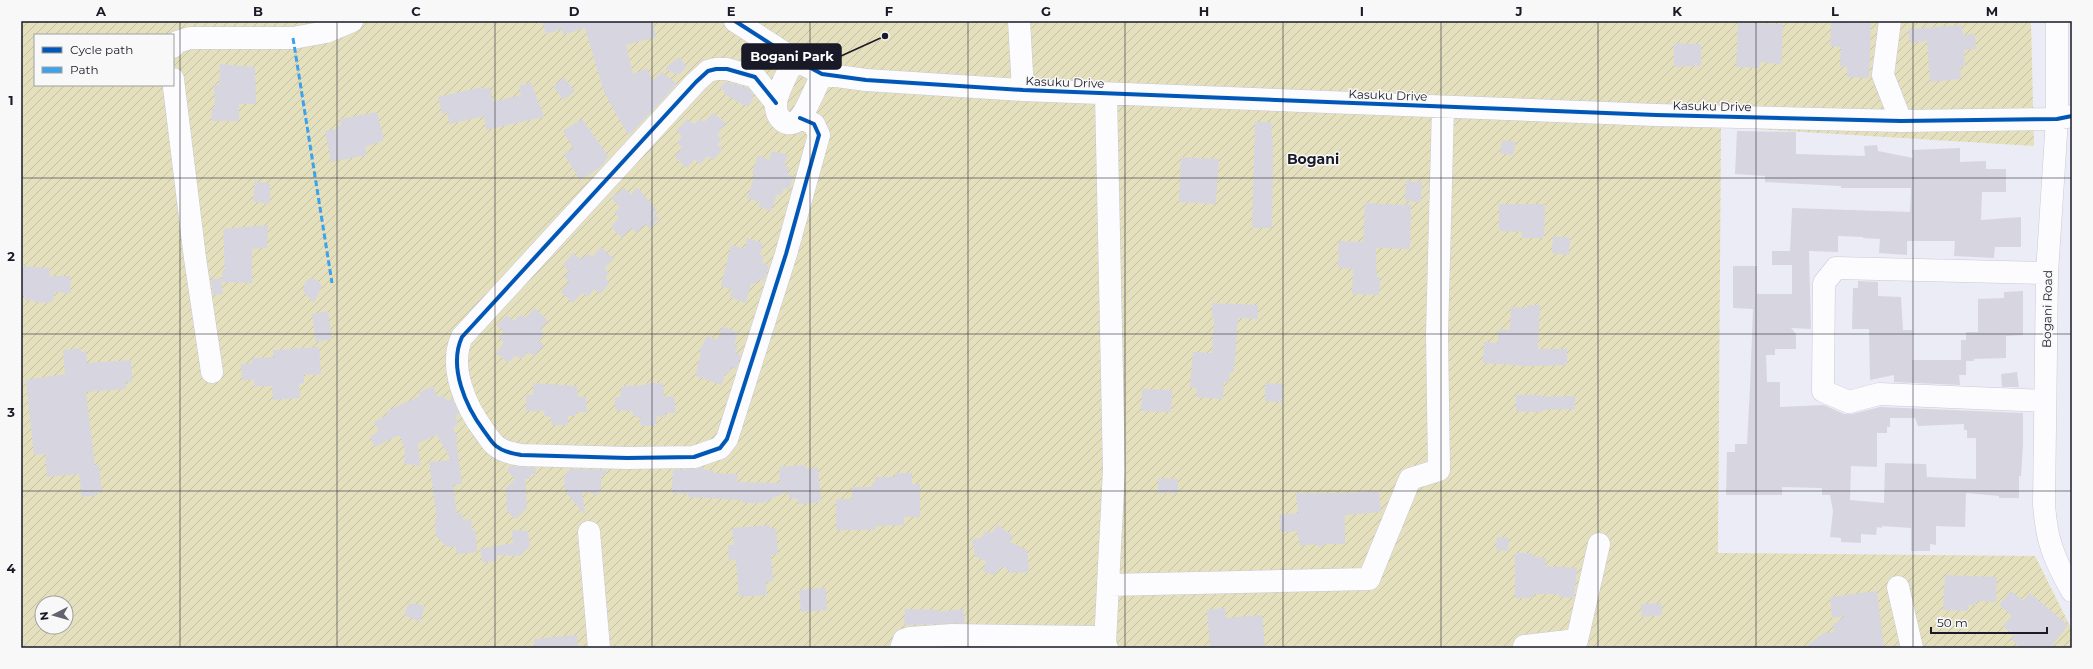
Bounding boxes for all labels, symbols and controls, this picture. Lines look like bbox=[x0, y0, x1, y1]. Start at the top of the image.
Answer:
text: A bbox=[95, 3, 107, 19]
text: B bbox=[253, 3, 263, 19]
text: C bbox=[411, 3, 421, 19]
text: D bbox=[569, 3, 580, 19]
text: E bbox=[727, 3, 736, 19]
text: F bbox=[885, 3, 893, 19]
text: G bbox=[1041, 3, 1051, 19]
text: H bbox=[1199, 3, 1209, 19]
text: I bbox=[1360, 3, 1364, 19]
text: J bbox=[1514, 3, 1523, 19]
text: K bbox=[1672, 3, 1682, 19]
text: L bbox=[1831, 3, 1839, 19]
text: M bbox=[1986, 3, 1998, 19]
legend bbox=[34, 34, 174, 86]
text: Cycle path bbox=[70, 42, 133, 57]
callout: Bogani Park bbox=[742, 44, 841, 69]
text: Bogani Park bbox=[750, 48, 834, 64]
text: Path bbox=[70, 62, 99, 77]
street label: Kasuku Drive bbox=[1025, 73, 1105, 91]
street label: Kasuku Drive bbox=[1348, 86, 1428, 104]
text: 1 bbox=[8, 92, 14, 108]
street label: Kasuku Drive bbox=[1672, 98, 1752, 114]
district label: Bogani bbox=[1287, 150, 1339, 168]
text: 2 bbox=[7, 248, 15, 264]
street label: Bogani Road bbox=[2039, 270, 2055, 348]
text: 3 bbox=[6, 404, 15, 420]
text: 4 bbox=[7, 560, 16, 576]
north arrow bbox=[34, 595, 74, 635]
scale bar bbox=[1931, 609, 2047, 635]
text: N bbox=[37, 611, 51, 621]
text: 50 m bbox=[1937, 615, 1968, 630]

